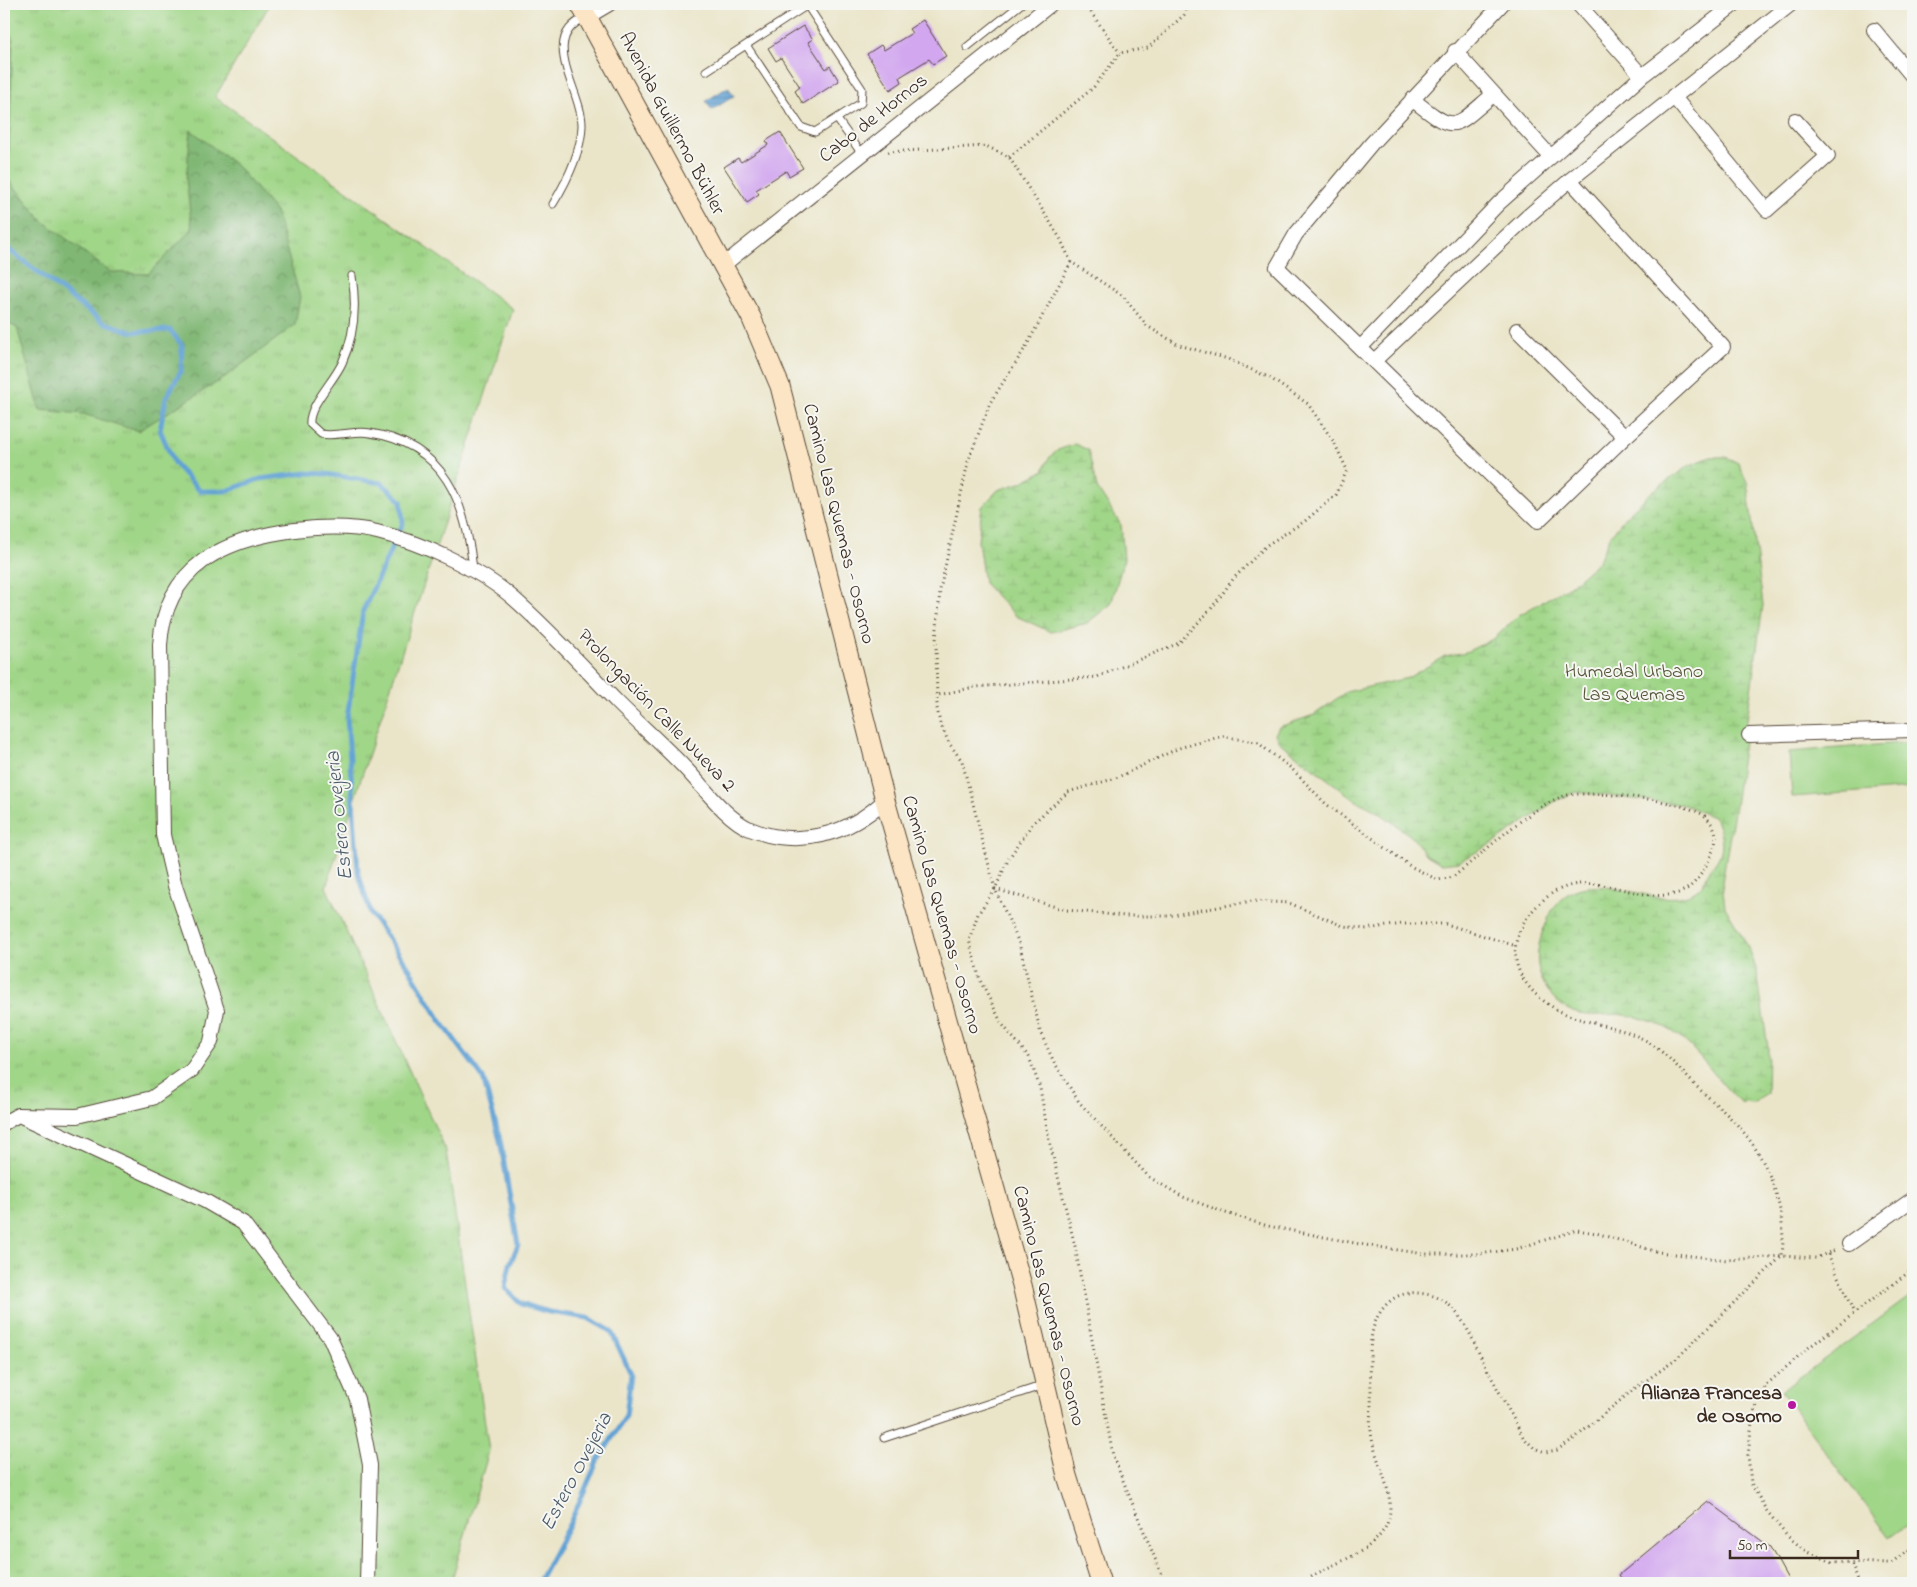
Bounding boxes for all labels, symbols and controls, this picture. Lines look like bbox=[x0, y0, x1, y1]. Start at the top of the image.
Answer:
street label: Avenida Guillermo Bühler bbox=[610, 27, 732, 221]
street label: Cabo de Hornos bbox=[813, 67, 935, 171]
street label: Camino Las Quemas - Osorno bbox=[794, 401, 882, 647]
street label: Prolongación Calle Nueva 2 bbox=[569, 623, 742, 800]
park label: Humedal Urbano Las Quemas bbox=[1565, 658, 1703, 710]
water label: Estero Ovejeria bbox=[318, 749, 362, 882]
street label: Camino Las Quemas - Osorno bbox=[893, 792, 989, 1038]
street label: Camino Las Quemas - Osorno bbox=[1004, 1183, 1092, 1429]
place label: Alianza Francesa de Osorno bbox=[1641, 1380, 1782, 1432]
marker: Alianza Francesa de Osorno bbox=[1786, 1399, 1798, 1411]
water label: Estero Ovejeria bbox=[533, 1407, 621, 1536]
scale bar bbox=[1730, 1527, 1857, 1559]
text: 50 m bbox=[1737, 1535, 1768, 1557]

